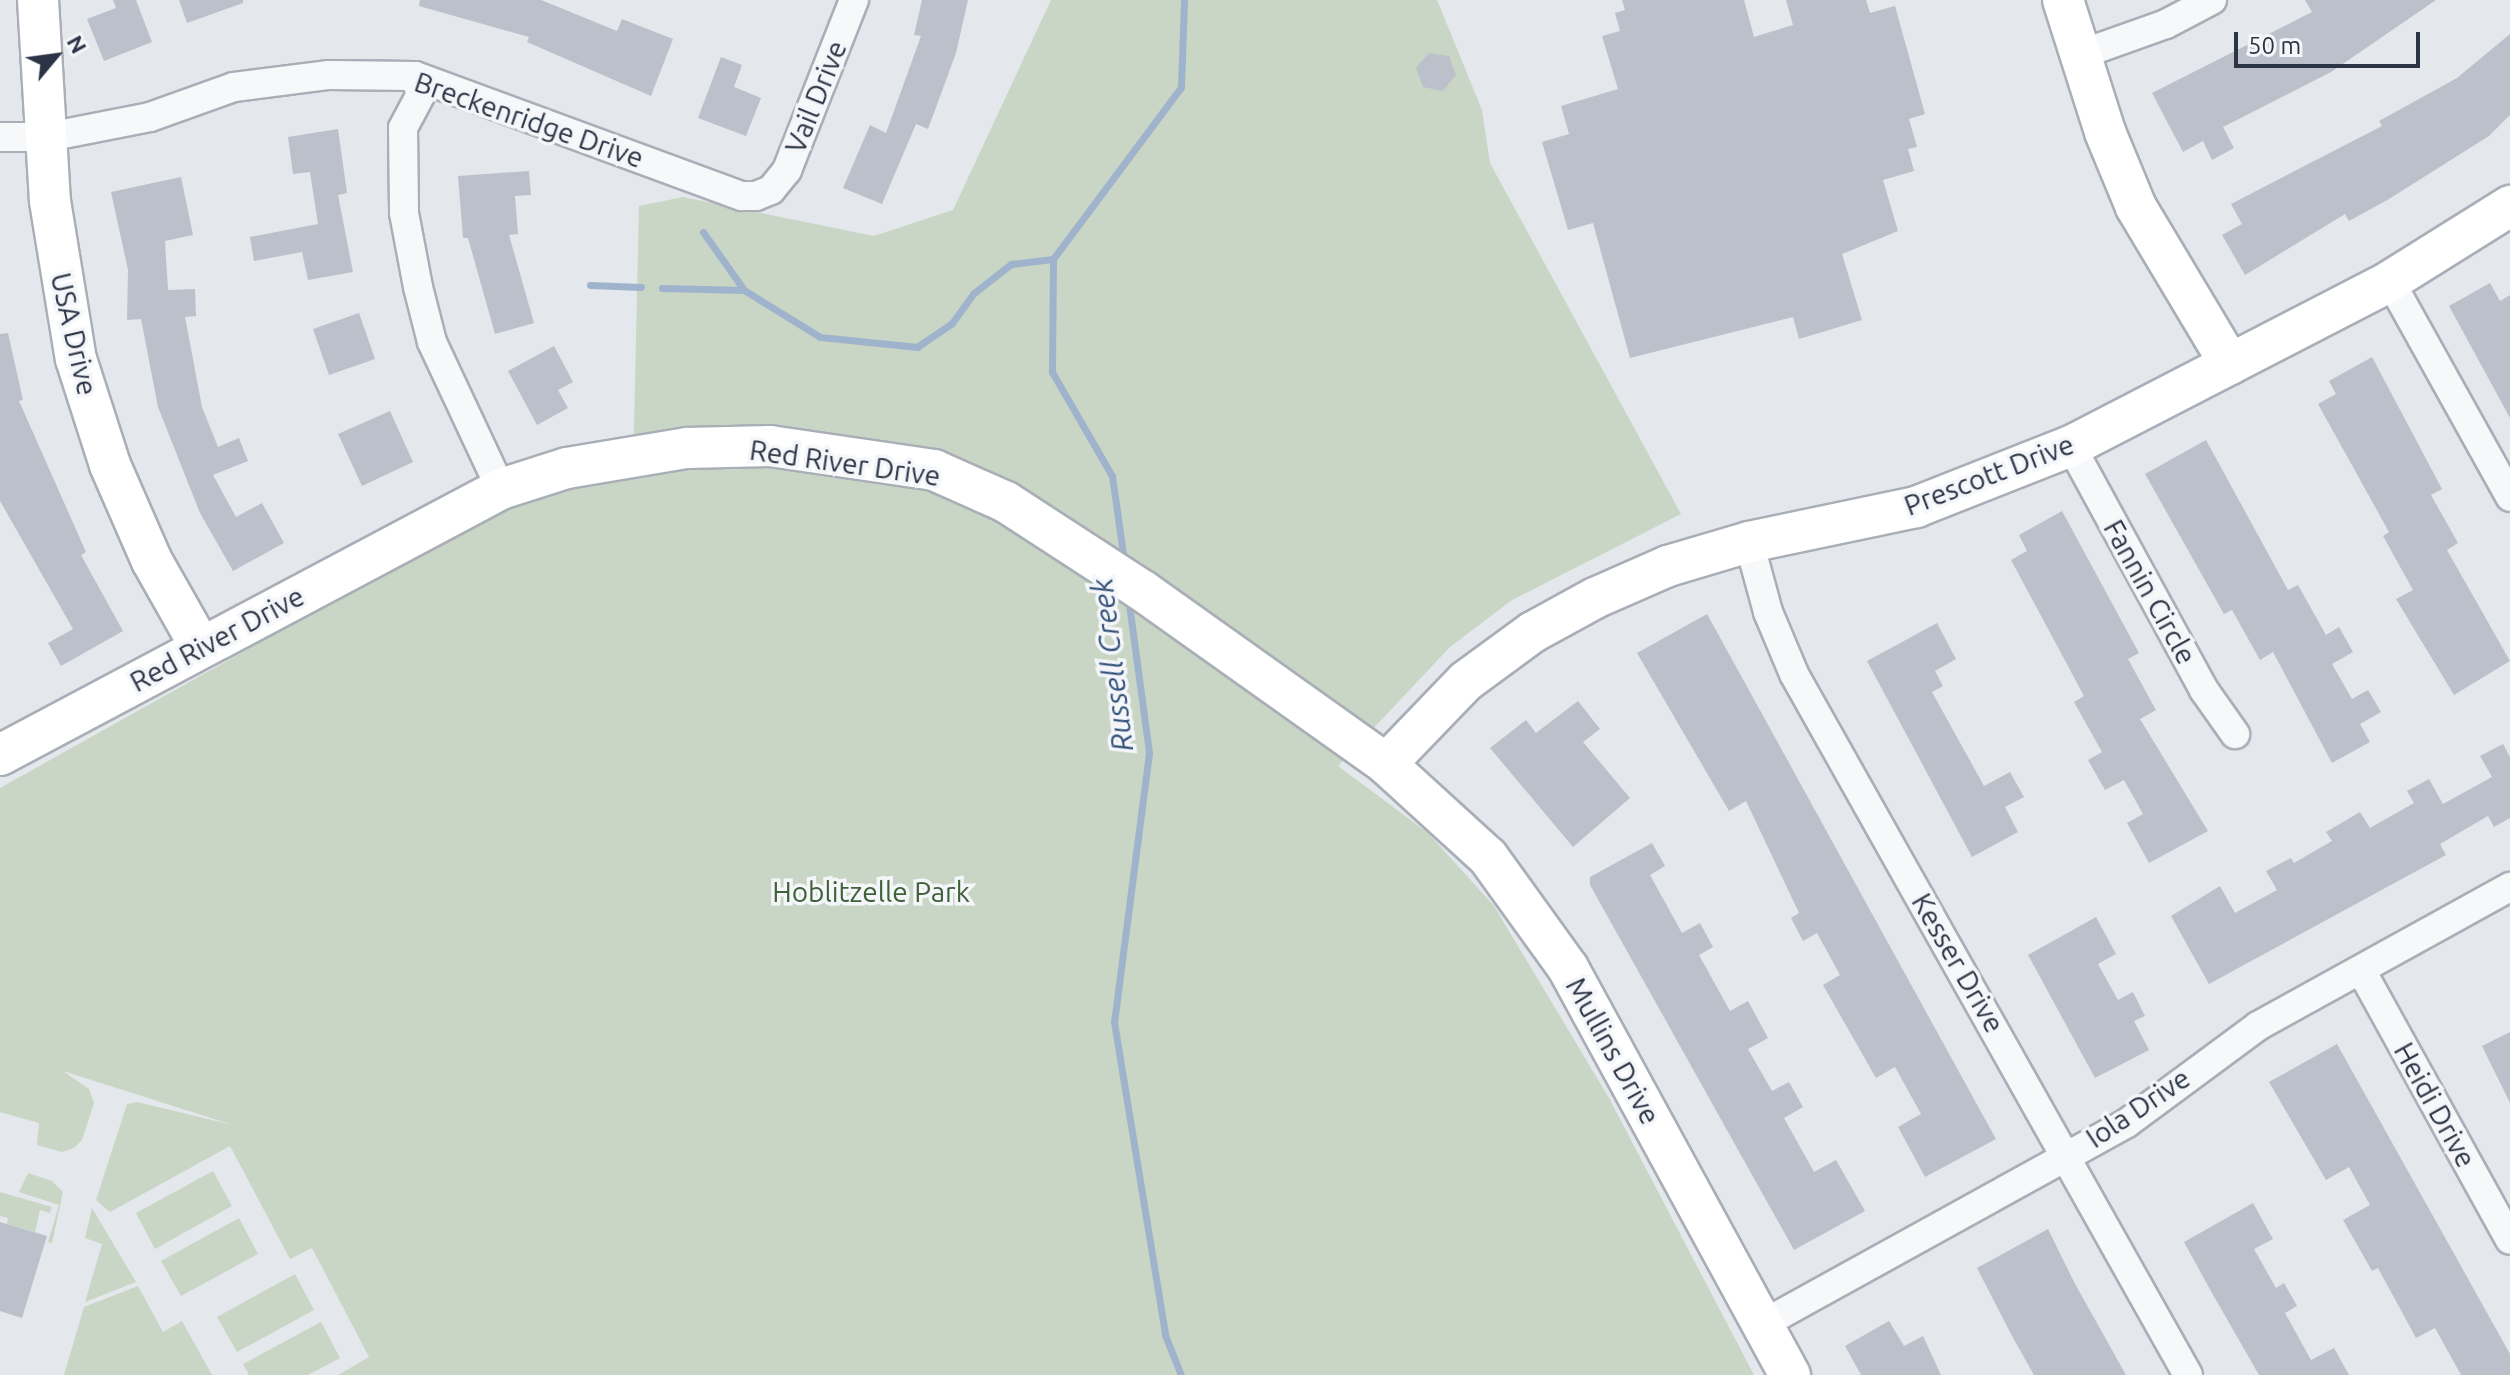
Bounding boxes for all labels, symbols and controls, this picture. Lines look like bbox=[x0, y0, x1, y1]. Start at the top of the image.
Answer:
north arrow bbox=[16, 16, 96, 96]
scale bar bbox=[2238, 16, 2424, 66]
text: N bbox=[63, 31, 92, 57]
text: 50 m bbox=[2248, 32, 2301, 59]
street label: Vail Drive bbox=[778, 36, 854, 158]
street label: Breckenridge Drive bbox=[410, 65, 648, 175]
street label: USA Drive bbox=[44, 270, 104, 398]
street label: Prescott Drive bbox=[1899, 427, 2079, 523]
street label: Red River Drive bbox=[748, 433, 942, 493]
street label: Fannin Circle bbox=[2097, 514, 2203, 670]
water label: Russell Creek bbox=[1084, 576, 1140, 754]
street label: Red River Drive bbox=[124, 579, 310, 699]
park label: Hoblitzelle Park bbox=[772, 875, 970, 909]
street label: Kesser Drive bbox=[1905, 887, 2011, 1039]
street label: Mullins Drive bbox=[1559, 972, 1667, 1130]
street label: Heidi Drive bbox=[2387, 1037, 2483, 1173]
street label: Iola Drive bbox=[2080, 1061, 2196, 1155]

